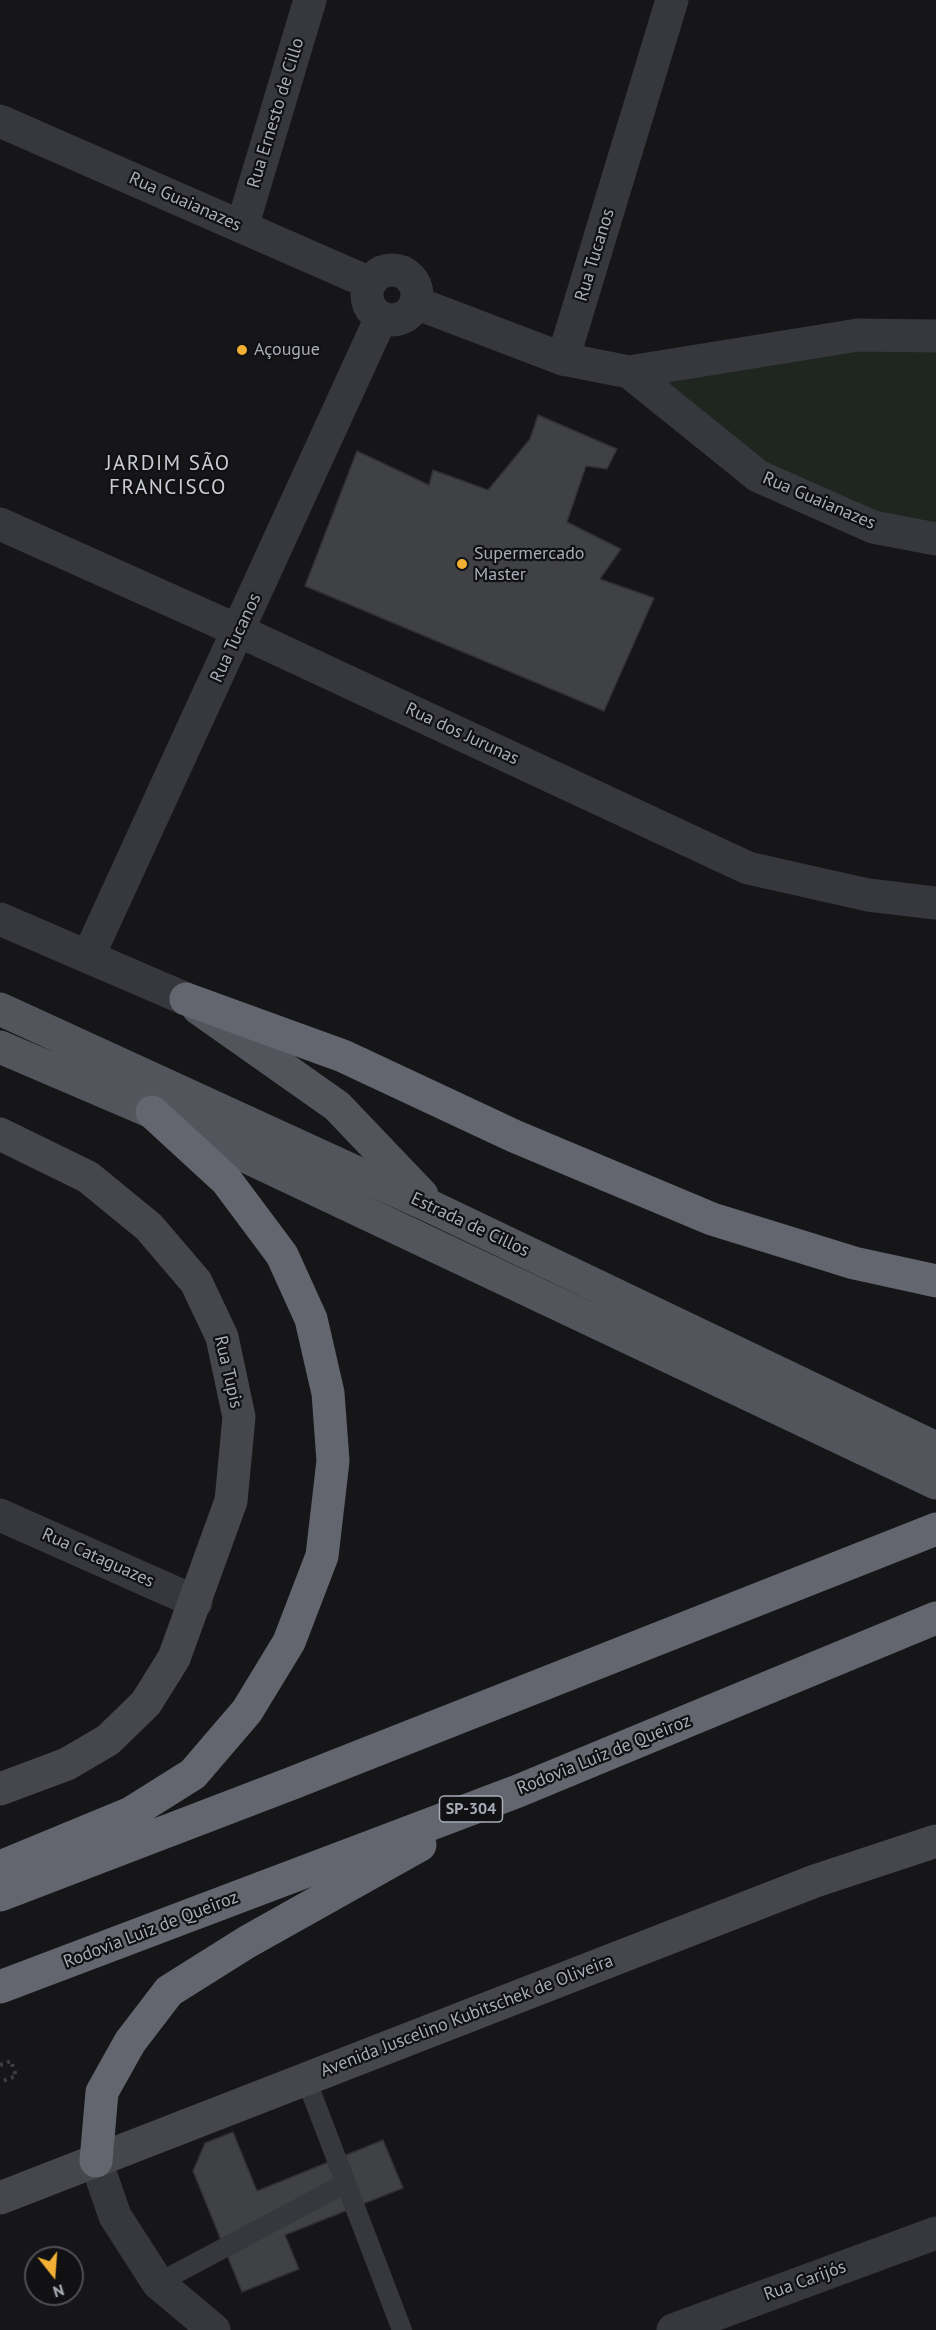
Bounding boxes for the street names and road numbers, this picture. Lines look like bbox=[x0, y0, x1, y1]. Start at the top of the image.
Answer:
street label: Rua Ernesto de Cillo bbox=[243, 35, 309, 191]
street label: Rua Guaianazes bbox=[126, 168, 244, 236]
street label: Rua Tucanos bbox=[571, 206, 619, 304]
street label: Rua Guaianazes bbox=[759, 467, 879, 535]
street label: Rua Tucanos bbox=[206, 590, 266, 686]
street label: Rua dos Jurunas bbox=[402, 698, 522, 770]
street label: Estrada de Cillos bbox=[407, 1188, 533, 1262]
street label: Rua Tupis bbox=[209, 1334, 247, 1410]
street label: Rua Cataguazes bbox=[38, 1524, 158, 1592]
street label: Rodovia Luiz de Queiroz bbox=[514, 1710, 694, 1800]
road number: SP-304 bbox=[440, 1796, 502, 1822]
street label: Rodovia Luiz de Queiroz bbox=[61, 1887, 241, 1973]
street label: Avenida Juscelino Kubitschek de Oliveira bbox=[318, 1950, 616, 2082]
street label: Rua Carijós bbox=[761, 2256, 849, 2306]

